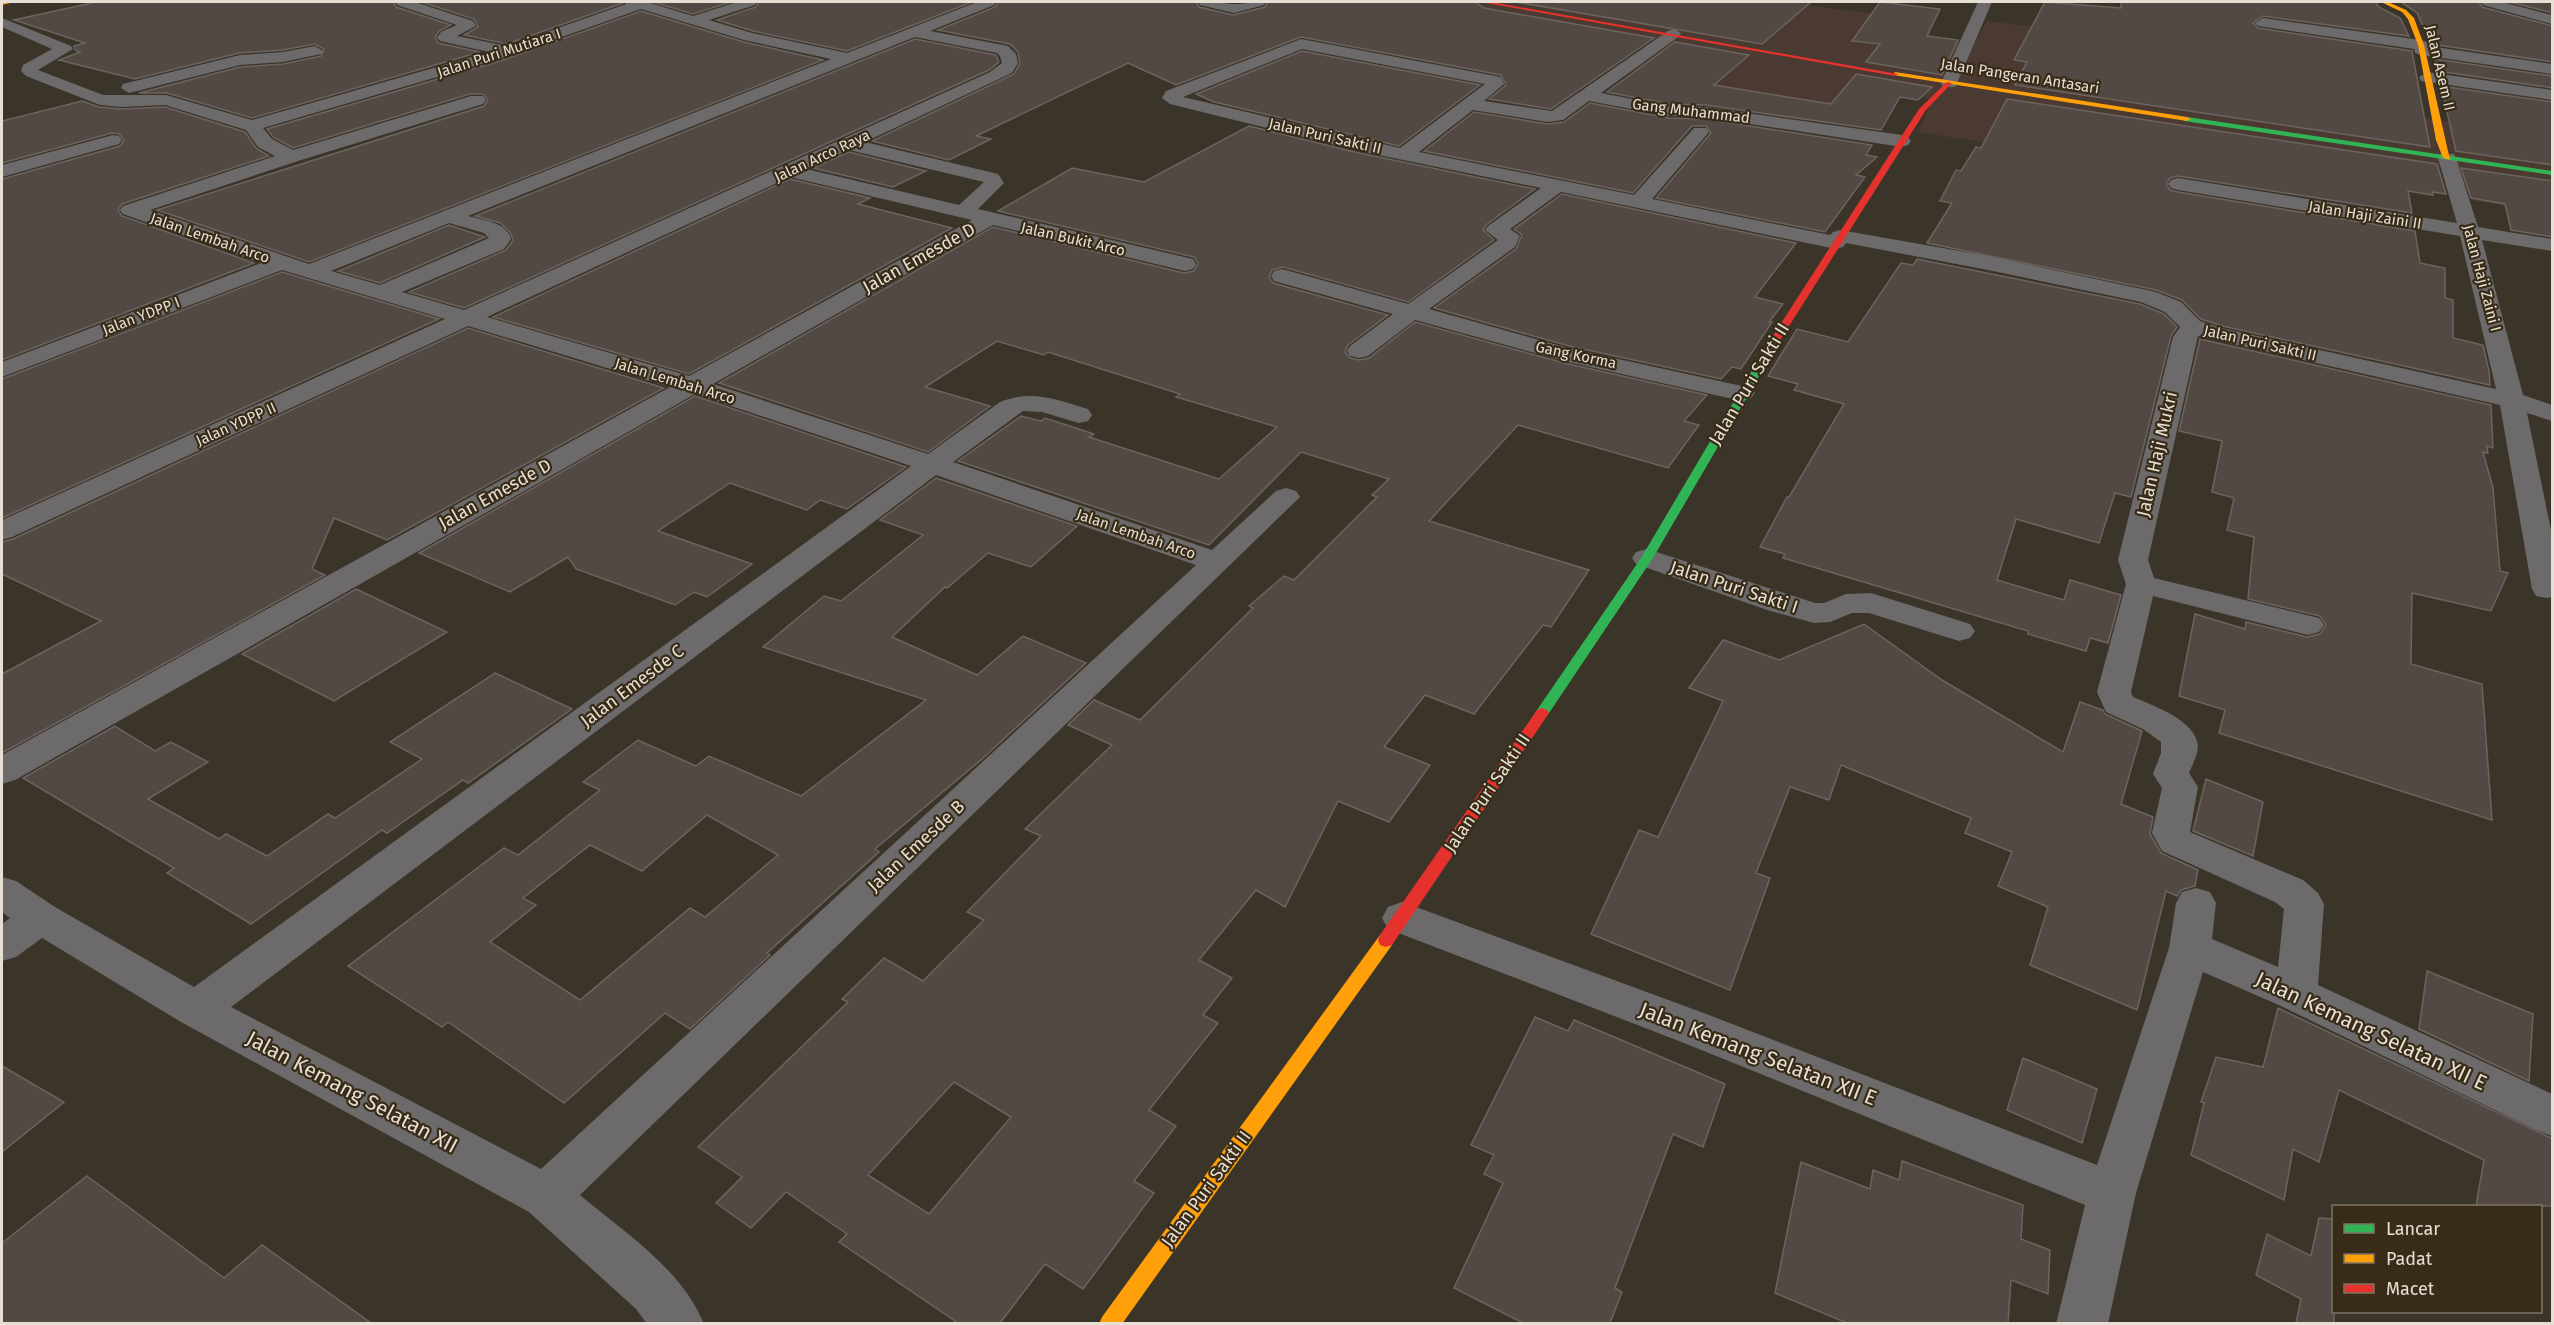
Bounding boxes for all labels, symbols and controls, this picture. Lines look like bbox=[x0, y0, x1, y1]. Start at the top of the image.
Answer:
street label: Jalan Asem II bbox=[2421, 23, 2459, 113]
street label: Jalan Puri Mutiara I bbox=[435, 25, 563, 81]
street label: Jalan Pangeran Antasari bbox=[1939, 55, 2101, 97]
street label: Gang Muhammad bbox=[1631, 95, 1751, 127]
street label: Jalan Puri Sakti II bbox=[1267, 114, 1383, 158]
street label: Jalan Arco Raya bbox=[771, 126, 873, 186]
street label: Jalan Haji Zaini II bbox=[2307, 197, 2423, 233]
street label: Jalan Lembah Arco bbox=[148, 209, 272, 267]
street label: Jalan Emesde D bbox=[859, 218, 979, 298]
street label: Jalan Bukit Arco bbox=[1019, 218, 1127, 260]
street label: Jalan Haji Zaini I bbox=[2459, 223, 2505, 333]
street label: Jalan YDPP I bbox=[100, 293, 182, 339]
street label: Jalan Puri Sakti II bbox=[1704, 319, 1794, 449]
street label: Jalan Puri Sakti II bbox=[2202, 321, 2318, 365]
street label: Gang Korma bbox=[1534, 338, 1618, 372]
street label: Jalan Lembah Arco bbox=[612, 354, 738, 408]
street label: Jalan Haji Mukri bbox=[2132, 389, 2182, 519]
street label: Jalan YDPP II bbox=[193, 398, 279, 450]
street label: Jalan Emesde D bbox=[435, 454, 555, 534]
street label: Jalan Lembah Arco bbox=[1074, 505, 1198, 563]
street label: Jalan Puri Sakti I bbox=[1667, 556, 1801, 618]
street label: Jalan Emesde C bbox=[576, 640, 688, 732]
street label: Jalan Puri Sakti II bbox=[1439, 729, 1535, 857]
street label: Jalan Emesde B bbox=[863, 795, 969, 897]
street label: Jalan Kemang Selatan XII E bbox=[2251, 966, 2491, 1096]
street label: Jalan Kemang Selatan XII E bbox=[1636, 997, 1880, 1111]
street label: Jalan Kemang Selatan XII bbox=[242, 1025, 462, 1159]
street label: Jalan Puri Sakti II bbox=[1156, 1127, 1256, 1251]
legend bbox=[2332, 1205, 2542, 1313]
text: Lancar bbox=[2386, 1218, 2440, 1240]
text: Padat bbox=[2386, 1248, 2433, 1270]
text: Macet bbox=[2386, 1278, 2435, 1300]

